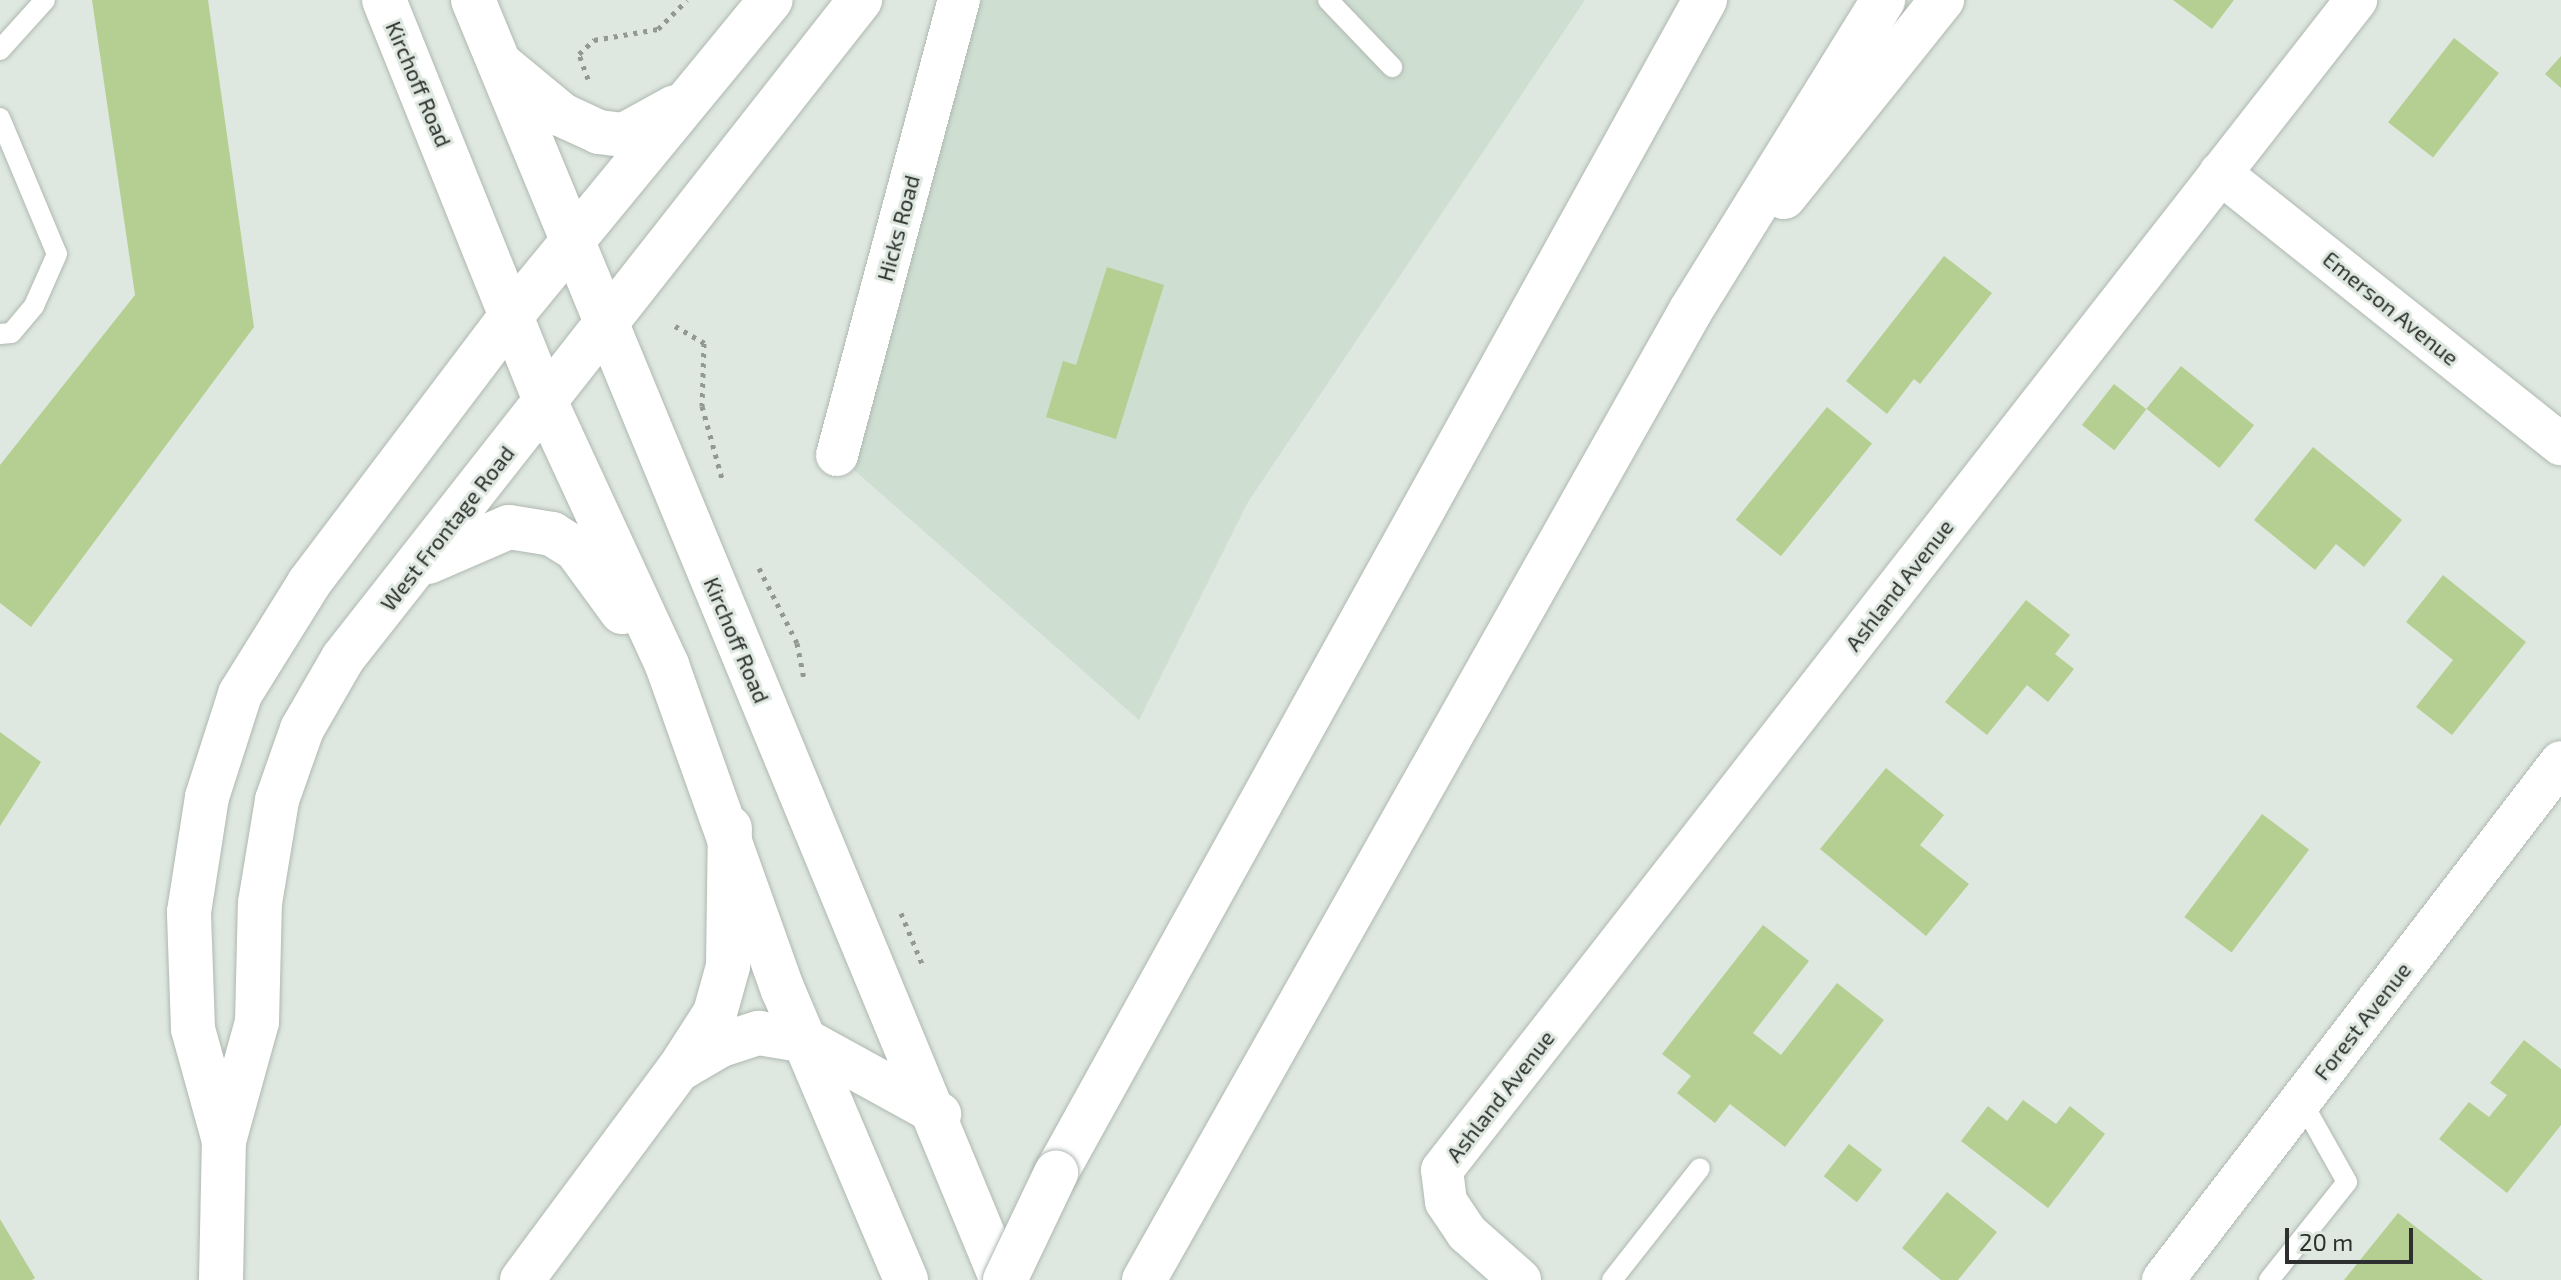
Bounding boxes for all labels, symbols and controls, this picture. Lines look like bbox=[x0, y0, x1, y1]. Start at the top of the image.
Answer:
street label: Kirchoff Road bbox=[381, 17, 457, 151]
street label: Hicks Road bbox=[871, 172, 925, 284]
street label: Emerson Avenue bbox=[2318, 245, 2464, 371]
street label: West Frontage Road bbox=[374, 440, 520, 616]
street label: Ashland Avenue bbox=[1839, 514, 1959, 656]
street label: Kirchoff Road bbox=[699, 573, 775, 707]
street label: Forest Avenue bbox=[2308, 957, 2416, 1085]
street label: Ashland Avenue bbox=[1440, 1025, 1560, 1167]
scale bar bbox=[2289, 1212, 2417, 1262]
text: 20 m bbox=[2299, 1227, 2353, 1256]

